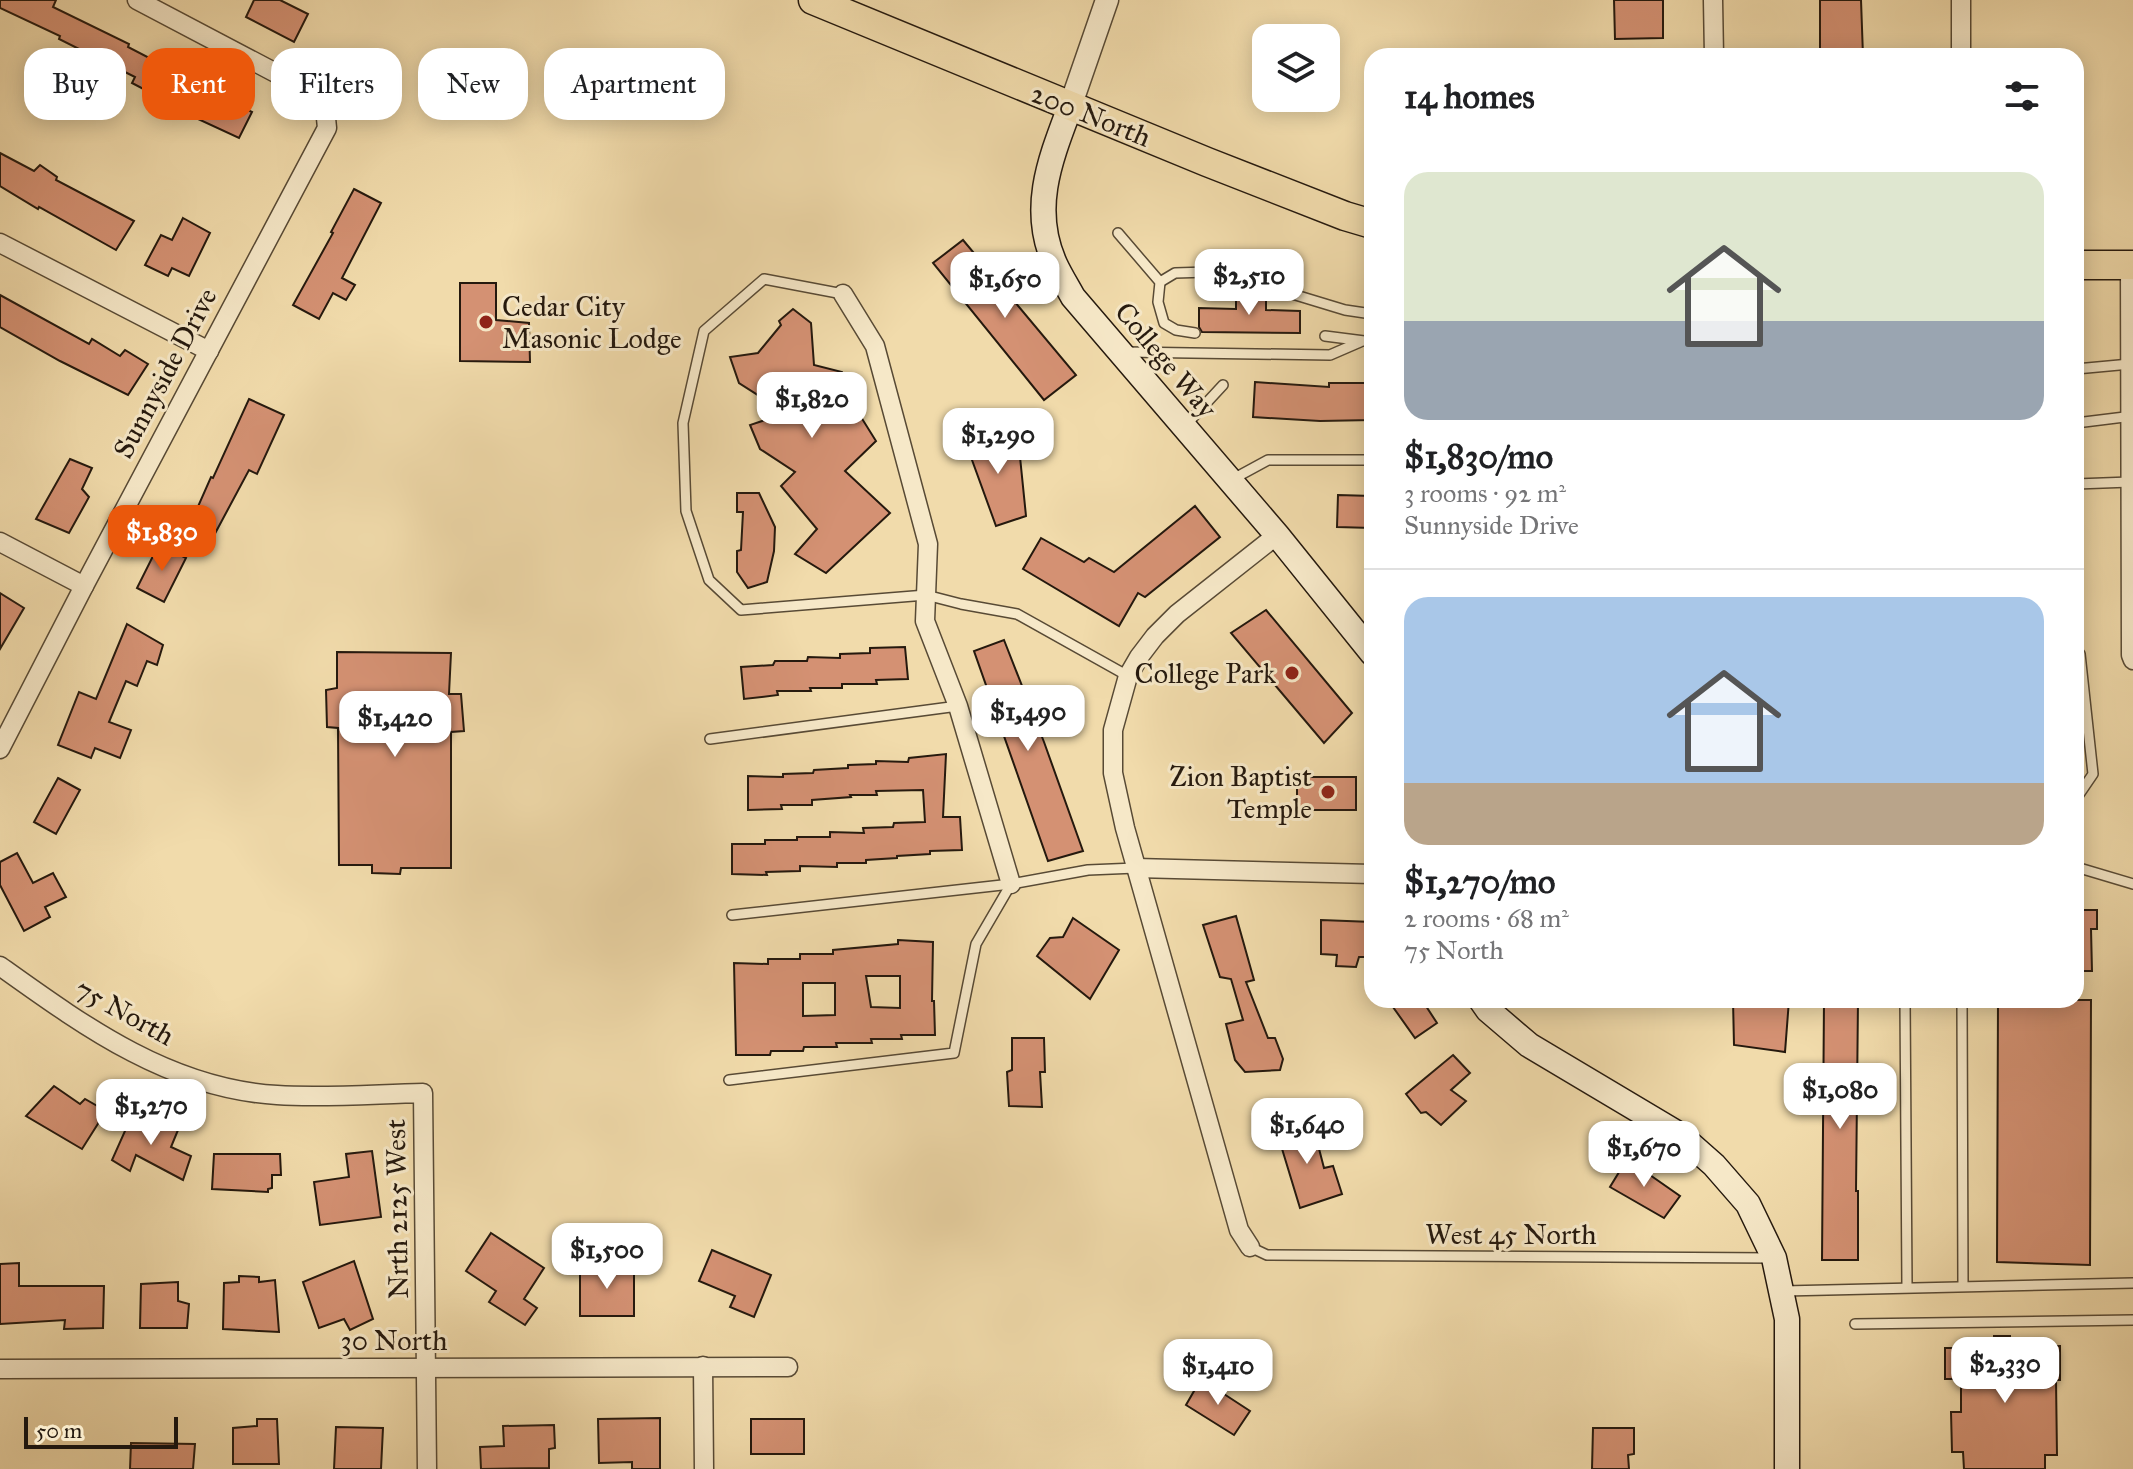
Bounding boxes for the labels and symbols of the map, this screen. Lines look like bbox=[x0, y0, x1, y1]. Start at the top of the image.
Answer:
street label: 200 North bbox=[1026, 75, 1156, 155]
pin: $2,510 bbox=[1184, 249, 1314, 317]
pin: $1,650 bbox=[940, 252, 1070, 320]
street label: Sunnyside Drive bbox=[105, 282, 225, 464]
place label: Cedar City Masonic Lodge bbox=[502, 289, 682, 356]
street label: College Way bbox=[1107, 295, 1225, 426]
marker: Cedar City Masonic Lodge bbox=[477, 313, 495, 331]
pin: $1,820 bbox=[747, 372, 877, 440]
pin: $1,290 bbox=[933, 408, 1063, 476]
pin: $1,830 bbox=[97, 505, 227, 573]
place label: College Park bbox=[1135, 656, 1276, 691]
marker: College Park bbox=[1283, 664, 1301, 682]
pin: $1,490 bbox=[963, 685, 1093, 753]
pin: $1,420 bbox=[330, 691, 460, 759]
place label: Zion Baptist Temple bbox=[1169, 759, 1312, 826]
marker: Zion Baptist Temple bbox=[1319, 783, 1337, 801]
street label: 75 North bbox=[70, 971, 181, 1054]
pin: $1,080 bbox=[1775, 1063, 1905, 1131]
pin: $1,270 bbox=[86, 1079, 216, 1147]
pin: $1,640 bbox=[1242, 1098, 1372, 1166]
street label: Nrth 2125 West bbox=[378, 1119, 416, 1299]
pin: $1,670 bbox=[1579, 1121, 1709, 1189]
street label: West 45 North bbox=[1425, 1217, 1597, 1252]
pin: $1,500 bbox=[542, 1223, 672, 1291]
street label: 30 North bbox=[341, 1323, 448, 1358]
pin: $2,330 bbox=[1940, 1337, 2070, 1405]
pin: $1,410 bbox=[1153, 1339, 1283, 1407]
scale bar bbox=[24, 1413, 178, 1449]

